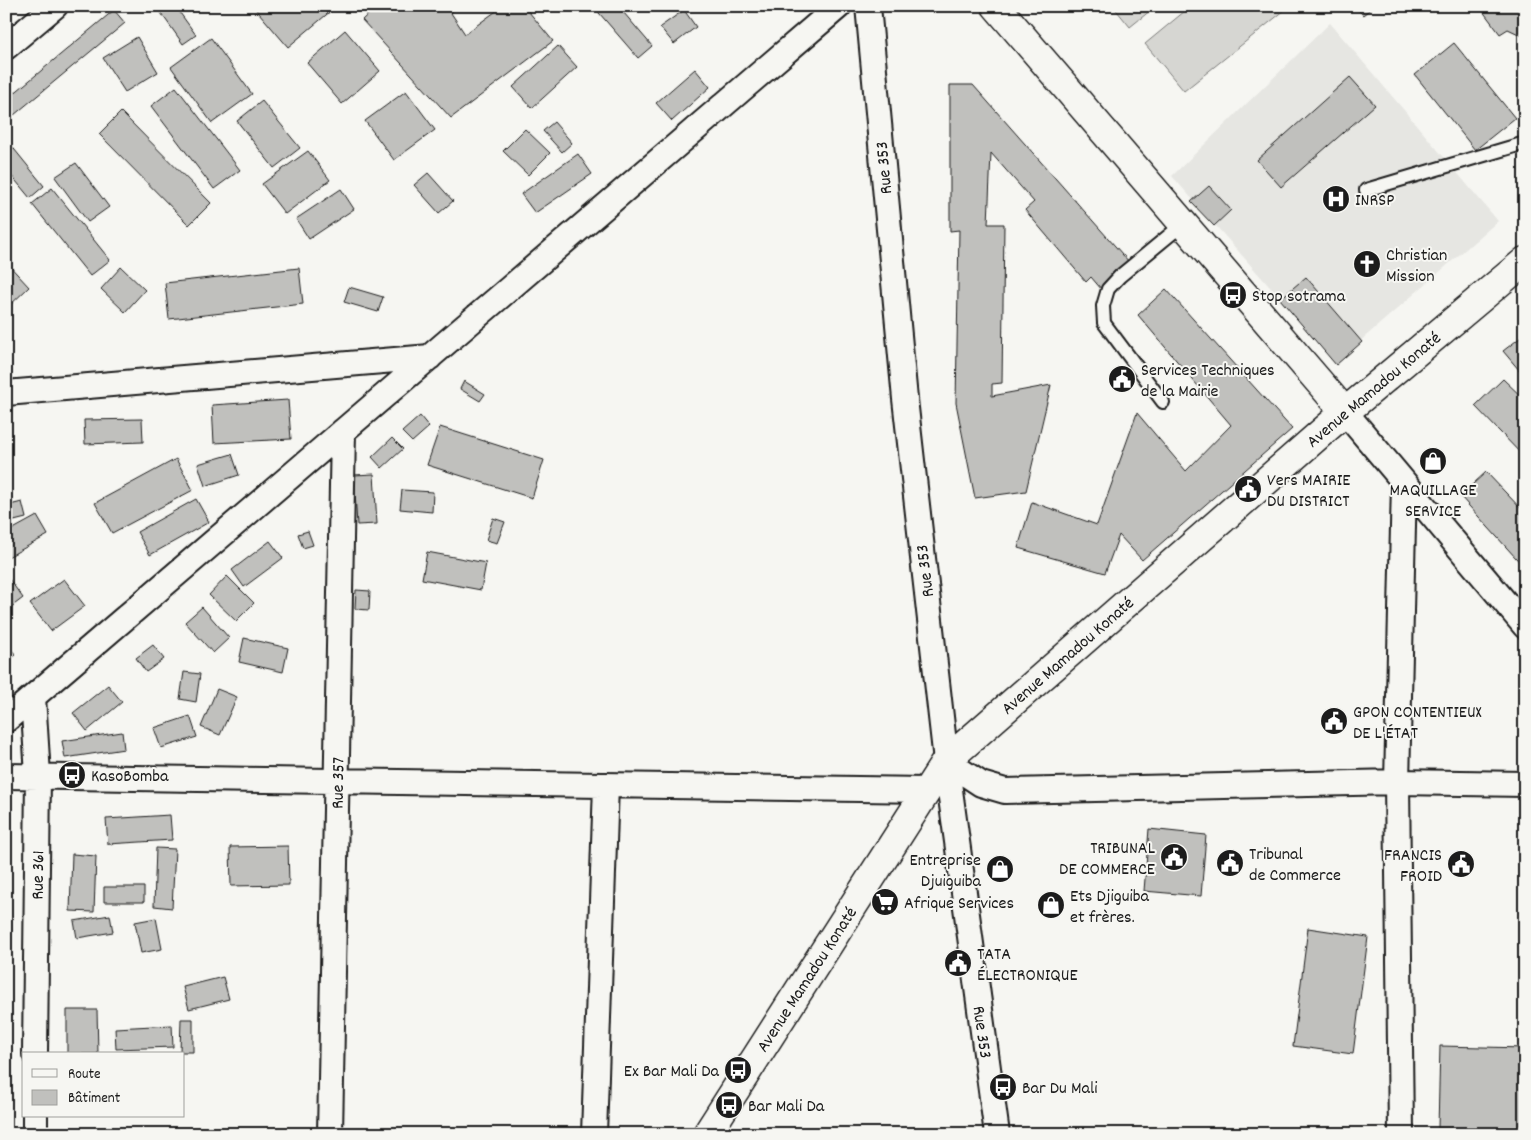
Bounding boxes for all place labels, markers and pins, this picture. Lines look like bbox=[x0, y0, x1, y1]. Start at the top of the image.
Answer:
hospital icon: INRSP bbox=[1321, 184, 1351, 214]
place label: INRSP bbox=[1355, 189, 1394, 214]
place label: Christian Mission bbox=[1386, 244, 1447, 290]
church icon: Christian Mission bbox=[1352, 249, 1382, 279]
bus stop icon: Stop sotrama bbox=[1218, 280, 1248, 310]
place label: Stop sotrama bbox=[1252, 285, 1346, 310]
place label: Services Techniques de la Mairie bbox=[1141, 359, 1275, 405]
public building icon: Services Techniques de la Mairie bbox=[1107, 364, 1137, 394]
shop icon: MAQUILLAGE SERVICE bbox=[1418, 446, 1448, 476]
place label: Vers MAIRIE DU DISTRICT bbox=[1267, 469, 1350, 515]
public building icon: Vers MAIRIE DU DISTRICT bbox=[1233, 474, 1263, 504]
place label: MAQUILLAGE SERVICE bbox=[1390, 479, 1476, 525]
place label: GPON CONTENTIEUX DE L'ÉTAT bbox=[1353, 701, 1482, 747]
public building icon: GPON CONTENTIEUX DE L'ÉTAT bbox=[1319, 706, 1349, 736]
bus stop icon: KasoBomba bbox=[57, 760, 87, 790]
place label: KasoBomba bbox=[91, 765, 169, 790]
place label: TRIBUNAL DE COMMERCE bbox=[1059, 837, 1156, 883]
public building icon: TRIBUNAL DE COMMERCE bbox=[1159, 842, 1189, 872]
place label: Tribunal de Commerce bbox=[1249, 843, 1341, 889]
place label: FRANCIS FROID bbox=[1384, 844, 1442, 890]
public building icon: Tribunal de Commerce bbox=[1215, 848, 1245, 878]
place label: Entreprise Djuiguiba bbox=[910, 849, 982, 895]
public building icon: FRANCIS FROID bbox=[1446, 849, 1476, 879]
shop icon: Entreprise Djuiguiba bbox=[985, 854, 1015, 884]
place label: Ets Djiguiba et frères. bbox=[1070, 885, 1150, 931]
supermarket icon: Afrique Services bbox=[870, 887, 900, 917]
shop icon: Ets Djiguiba et frères. bbox=[1036, 890, 1066, 920]
place label: Afrique Services bbox=[904, 892, 1014, 917]
place label: TATA ÉLECTRONIQUE bbox=[977, 943, 1078, 989]
public building icon: TATA ÉLECTRONIQUE bbox=[943, 948, 973, 978]
bus stop icon: Ex Bar Mali Da bbox=[723, 1055, 753, 1085]
place label: Ex Bar Mali Da bbox=[624, 1060, 720, 1085]
bus stop icon: Bar Du Mali bbox=[988, 1072, 1018, 1102]
place label: Bar Du Mali bbox=[1022, 1077, 1098, 1102]
bus stop icon: Bar Mali Da bbox=[714, 1090, 744, 1120]
place label: Bar Mali Da bbox=[748, 1095, 825, 1120]

